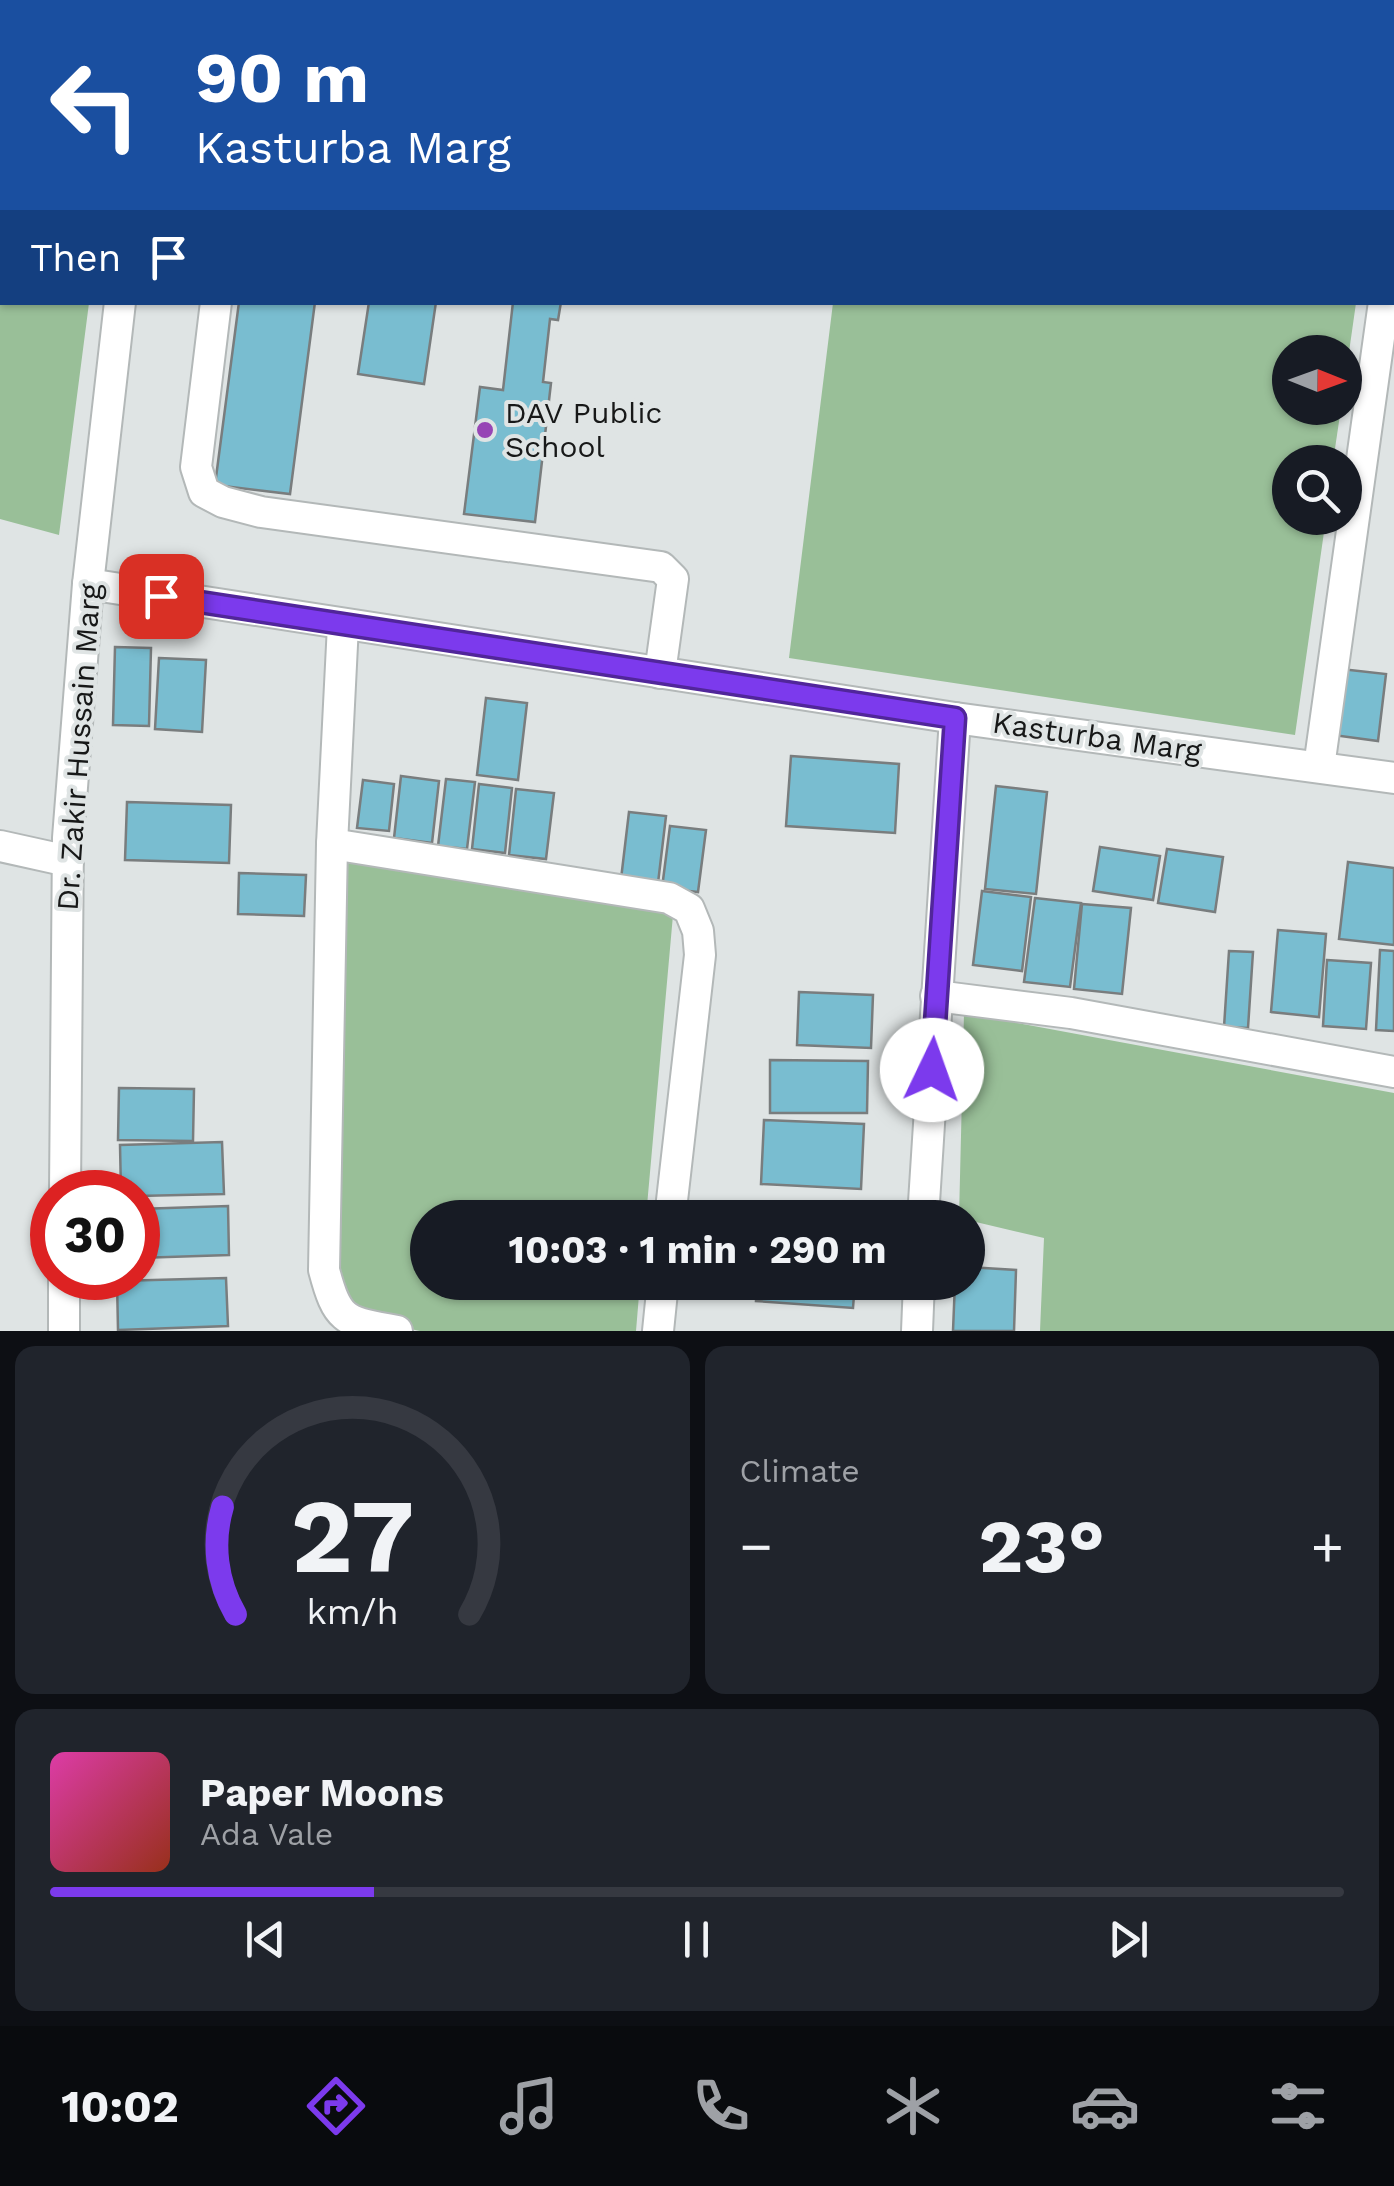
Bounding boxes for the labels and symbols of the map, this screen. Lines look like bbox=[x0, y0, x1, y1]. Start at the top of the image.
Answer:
north arrow bbox=[1272, 335, 1362, 425]
place label: DAV Public School bbox=[505, 395, 662, 464]
marker: DAV Public School bbox=[474, 419, 496, 441]
pin bbox=[119, 554, 204, 639]
street label: Dr. Zakir Hussain Marg bbox=[50, 582, 107, 912]
street label: Kasturba Marg bbox=[990, 705, 1204, 768]
position arrow bbox=[880, 1018, 984, 1122]
speed limit sign: 30 bbox=[30, 1170, 160, 1300]

